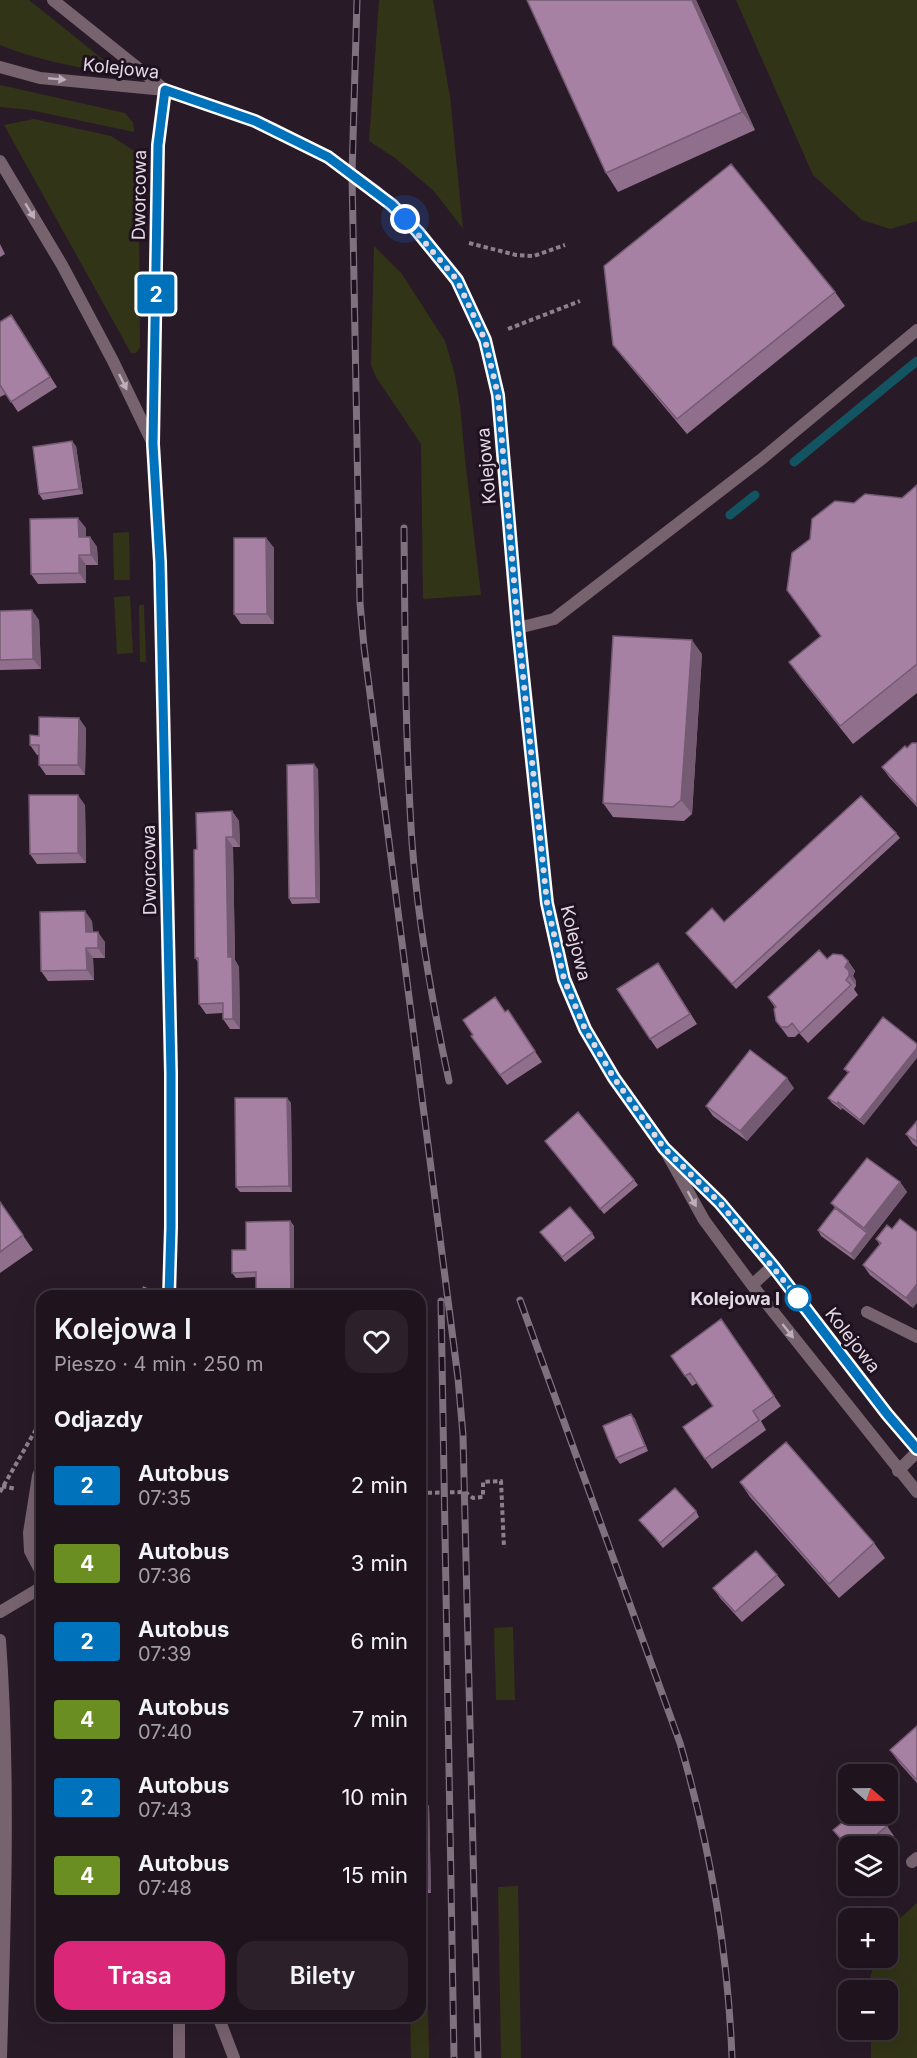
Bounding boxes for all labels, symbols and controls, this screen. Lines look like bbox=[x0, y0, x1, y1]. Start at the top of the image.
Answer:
street label: Kolejowa bbox=[82, 54, 160, 82]
one-way arrow bbox=[48, 74, 67, 84]
street label: Dworcowa bbox=[128, 150, 150, 240]
one-way arrow bbox=[24, 203, 35, 219]
your location bbox=[390, 204, 420, 234]
line badge: 2 bbox=[136, 274, 176, 314]
text: 2 bbox=[149, 282, 163, 307]
one-way arrow bbox=[119, 374, 128, 391]
street label: Kolejowa bbox=[472, 427, 500, 505]
street label: Dworcowa bbox=[138, 825, 160, 915]
street label: Kolejowa bbox=[557, 903, 595, 983]
one-way arrow bbox=[687, 1191, 697, 1208]
marker: Kolejowa I bbox=[785, 1285, 811, 1311]
place label: Kolejowa I bbox=[690, 1288, 780, 1309]
street label: Kolejowa bbox=[821, 1303, 885, 1377]
button: heart bbox=[345, 1310, 408, 1373]
text: Kolejowa I bbox=[54, 1312, 192, 1346]
one-way arrow bbox=[782, 1324, 794, 1339]
text: Pieszo · 4 min · 250 m bbox=[54, 1352, 263, 1376]
text: Odjazdy bbox=[54, 1406, 143, 1432]
text: Autobus bbox=[138, 1460, 229, 1486]
text: 2 min bbox=[351, 1472, 408, 1498]
text: 2 bbox=[80, 1473, 94, 1498]
text: 07:35 bbox=[138, 1486, 191, 1510]
text: Autobus bbox=[138, 1538, 229, 1564]
text: 3 min bbox=[351, 1550, 408, 1576]
text: 4 bbox=[80, 1551, 94, 1576]
text: 07:36 bbox=[138, 1564, 191, 1588]
text: Autobus bbox=[138, 1616, 229, 1642]
text: 6 min bbox=[351, 1628, 408, 1654]
text: 2 bbox=[80, 1629, 94, 1654]
text: 07:39 bbox=[138, 1642, 191, 1666]
text: Autobus bbox=[138, 1694, 229, 1720]
text: 7 min bbox=[352, 1706, 408, 1732]
text: 4 bbox=[80, 1707, 94, 1732]
text: 07:40 bbox=[138, 1720, 192, 1744]
north arrow bbox=[838, 1764, 898, 1824]
map controls bbox=[838, 1764, 898, 2040]
text: Autobus bbox=[138, 1772, 229, 1798]
text: 10 min bbox=[341, 1784, 408, 1810]
text: 2 bbox=[80, 1785, 94, 1810]
text: 07:43 bbox=[138, 1798, 192, 1822]
button: layers bbox=[838, 1836, 898, 1896]
text: Autobus bbox=[138, 1850, 229, 1876]
text: 15 min bbox=[342, 1862, 408, 1888]
text: 4 bbox=[80, 1863, 94, 1888]
text: 07:48 bbox=[138, 1876, 192, 1900]
button: + bbox=[838, 1908, 898, 1968]
button: Trasa bbox=[54, 1941, 225, 2010]
button: Bilety bbox=[237, 1941, 408, 2010]
button: − bbox=[838, 1980, 898, 2040]

